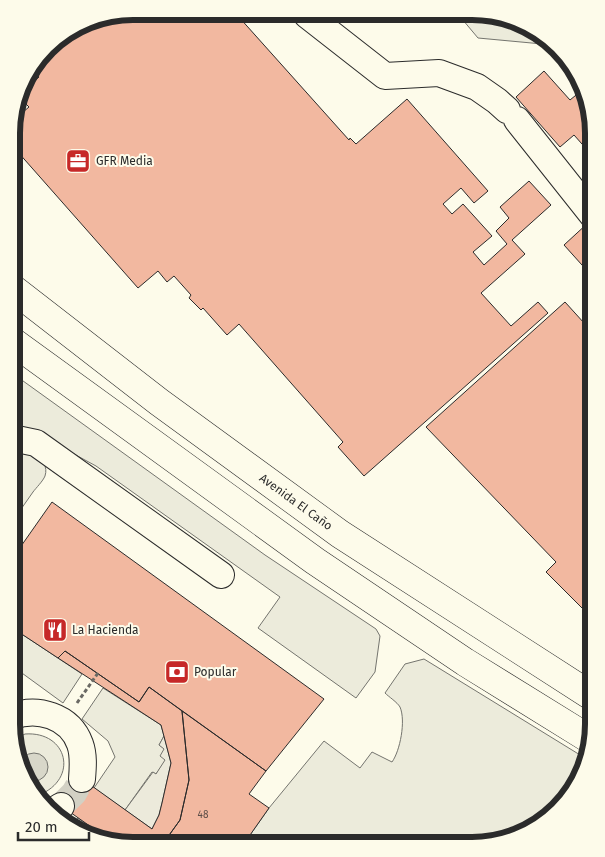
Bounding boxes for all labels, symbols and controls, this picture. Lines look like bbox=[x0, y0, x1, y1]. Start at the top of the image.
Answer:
office icon: GFR Media bbox=[65, 148, 91, 174]
place label: GFR Media bbox=[96, 154, 153, 168]
street label: Avenida El Caño bbox=[257, 471, 335, 533]
restaurant icon: La Hacienda bbox=[42, 617, 68, 643]
place label: La Hacienda bbox=[72, 623, 139, 637]
bank icon: Popular bbox=[164, 659, 190, 685]
place label: Popular bbox=[194, 665, 237, 679]
house number: 48 bbox=[198, 809, 209, 821]
scale bar bbox=[18, 810, 89, 842]
text: 20 m bbox=[25, 818, 58, 836]

